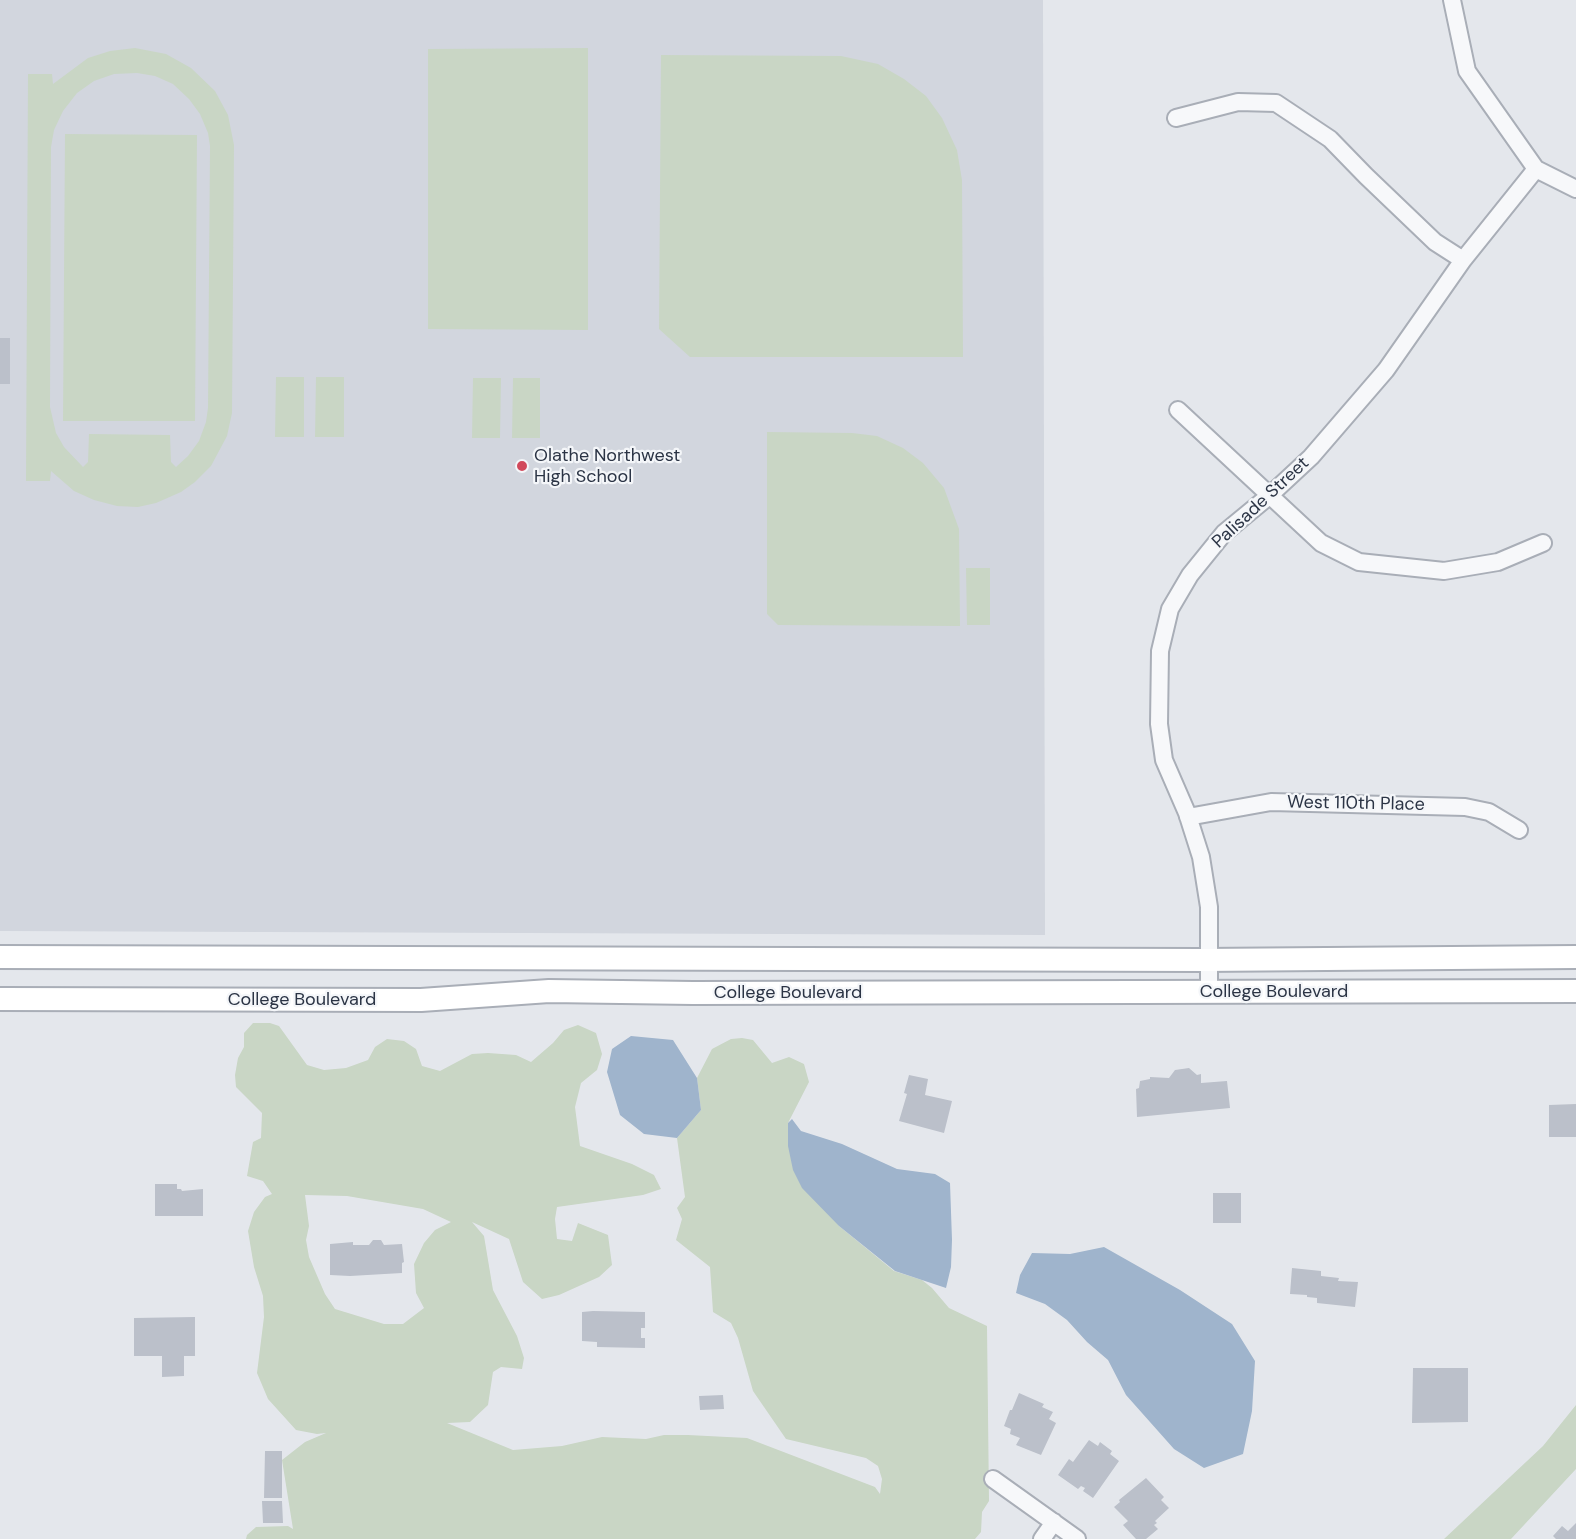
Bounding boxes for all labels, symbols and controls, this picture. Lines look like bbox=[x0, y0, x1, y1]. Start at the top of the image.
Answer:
place label: Olathe Northwest High School bbox=[534, 445, 680, 488]
street label: Palisade Street bbox=[1208, 453, 1314, 553]
marker: Olathe Northwest High School bbox=[515, 459, 529, 473]
street label: West 110th Place bbox=[1287, 792, 1425, 816]
street label: College Boulevard bbox=[1200, 981, 1348, 1003]
street label: College Boulevard bbox=[714, 982, 862, 1004]
street label: College Boulevard bbox=[228, 989, 376, 1011]

